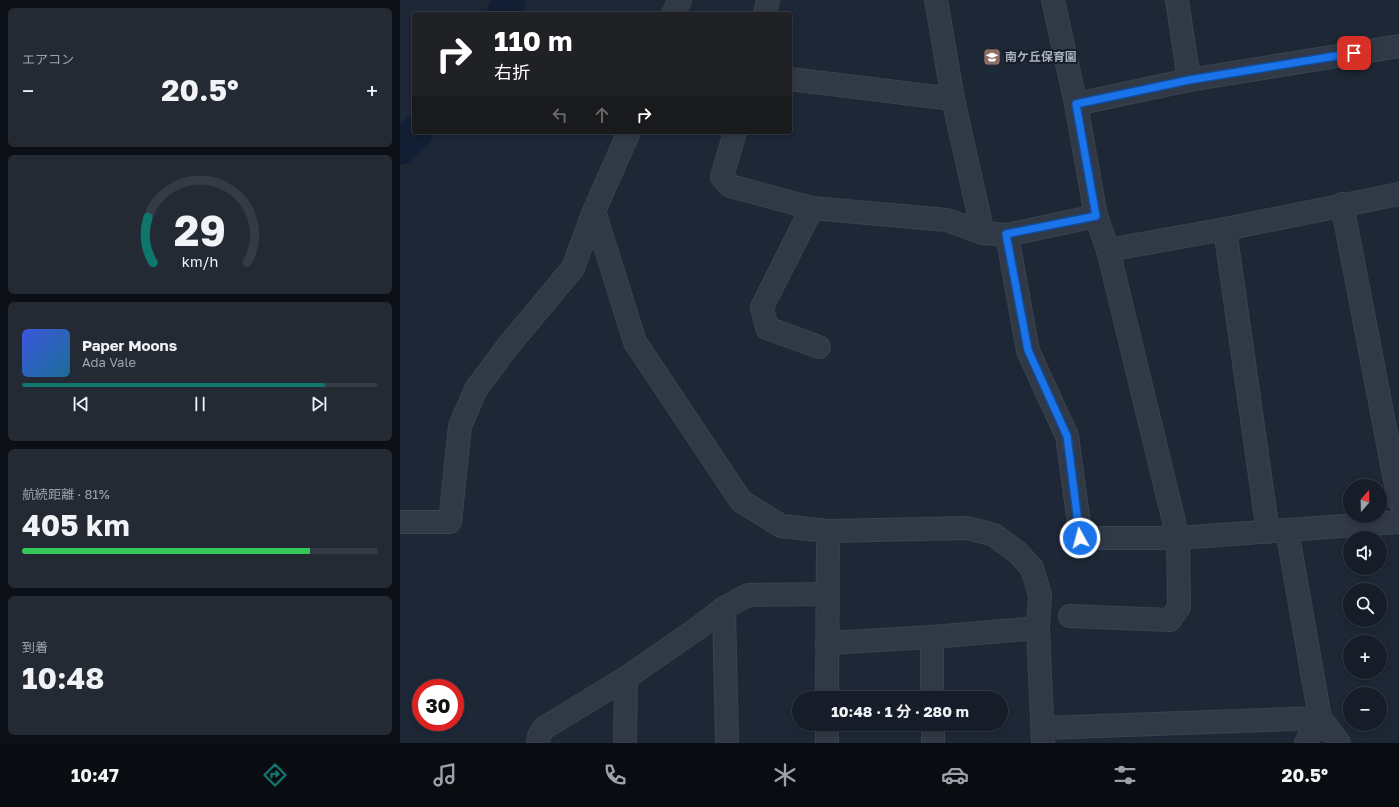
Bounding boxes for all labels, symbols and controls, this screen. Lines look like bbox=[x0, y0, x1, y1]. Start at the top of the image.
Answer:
text: 110 m bbox=[494, 24, 573, 57]
icon: right bbox=[428, 28, 480, 80]
pin bbox=[1337, 36, 1371, 70]
icon: arrive bbox=[1343, 42, 1365, 64]
school or university icon: 南ケ丘保育園 bbox=[982, 47, 1002, 67]
place label: 南ケ丘保育園 bbox=[1005, 49, 1077, 64]
text: エアコン bbox=[22, 51, 74, 67]
text: 右折 bbox=[494, 61, 530, 83]
text: 20.5° bbox=[161, 72, 239, 108]
text: − bbox=[22, 77, 34, 104]
text: + bbox=[366, 77, 378, 104]
icon: left bbox=[549, 104, 571, 126]
icon: ahead bbox=[591, 104, 613, 126]
icon: right bbox=[633, 104, 655, 126]
text: 29 bbox=[174, 204, 226, 254]
text: km/h bbox=[182, 252, 218, 269]
text: Paper Moons bbox=[82, 336, 177, 354]
text: Ada Vale bbox=[82, 354, 136, 370]
icon: previous bbox=[70, 393, 92, 415]
icon: pause bbox=[189, 393, 211, 415]
icon: next bbox=[308, 393, 330, 415]
north arrow bbox=[1343, 479, 1387, 523]
map controls bbox=[1343, 479, 1387, 731]
text: 航続距離 · 81% bbox=[22, 486, 110, 502]
text: 405 km bbox=[22, 507, 130, 543]
position arrow bbox=[1059, 517, 1101, 559]
button: sound bbox=[1343, 531, 1387, 575]
button: search bbox=[1343, 583, 1387, 627]
button: + bbox=[1343, 635, 1387, 679]
text: 到着 bbox=[22, 639, 48, 655]
text: 10:48 bbox=[22, 660, 105, 696]
speed limit sign: 30 bbox=[412, 679, 464, 731]
button: − bbox=[1343, 687, 1387, 731]
text: 10:48 · 1 分 · 280 m bbox=[831, 702, 969, 720]
icon: directions bbox=[261, 761, 289, 789]
icon: music bbox=[431, 761, 459, 789]
icon: phone bbox=[601, 761, 629, 789]
icon: climate bbox=[771, 761, 799, 789]
icon: car bbox=[941, 761, 969, 789]
icon: filters bbox=[1111, 761, 1139, 789]
text: 10:47 bbox=[71, 764, 119, 786]
text: 20.5° bbox=[1282, 764, 1328, 786]

